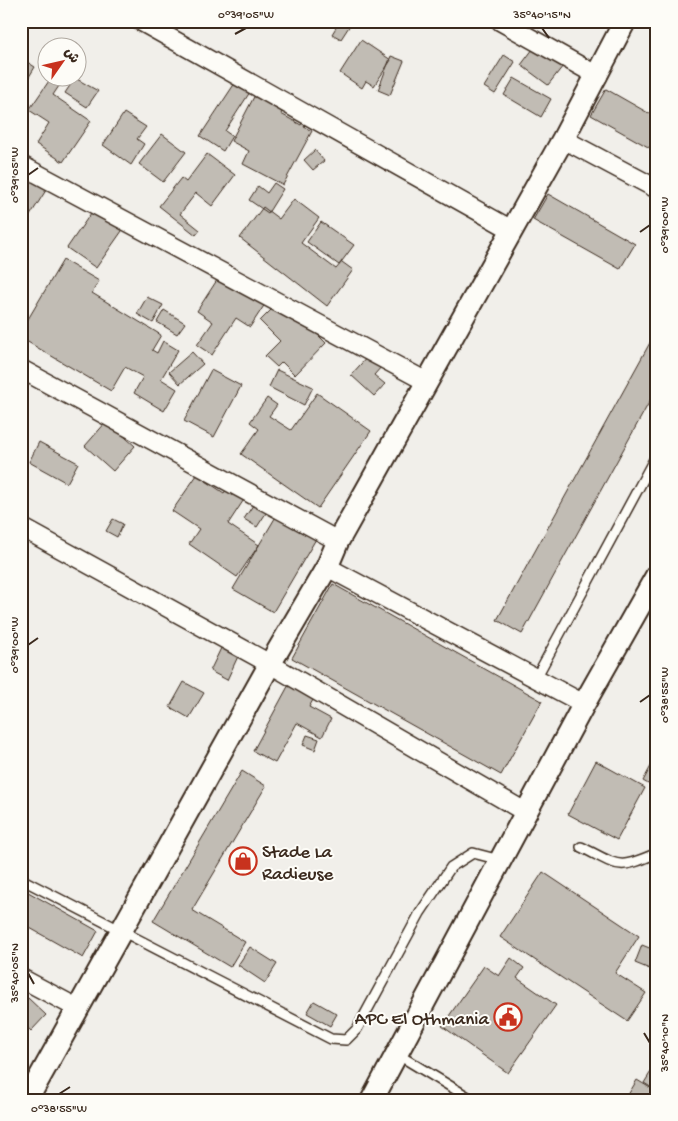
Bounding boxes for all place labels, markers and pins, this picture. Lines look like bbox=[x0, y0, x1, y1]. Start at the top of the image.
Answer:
place label: Stade La Radieuse bbox=[262, 842, 334, 887]
shop icon: Stade La Radieuse bbox=[228, 846, 258, 876]
public building icon: APC El Othmania bbox=[493, 1002, 523, 1032]
place label: APC El Othmania bbox=[355, 1009, 490, 1032]

